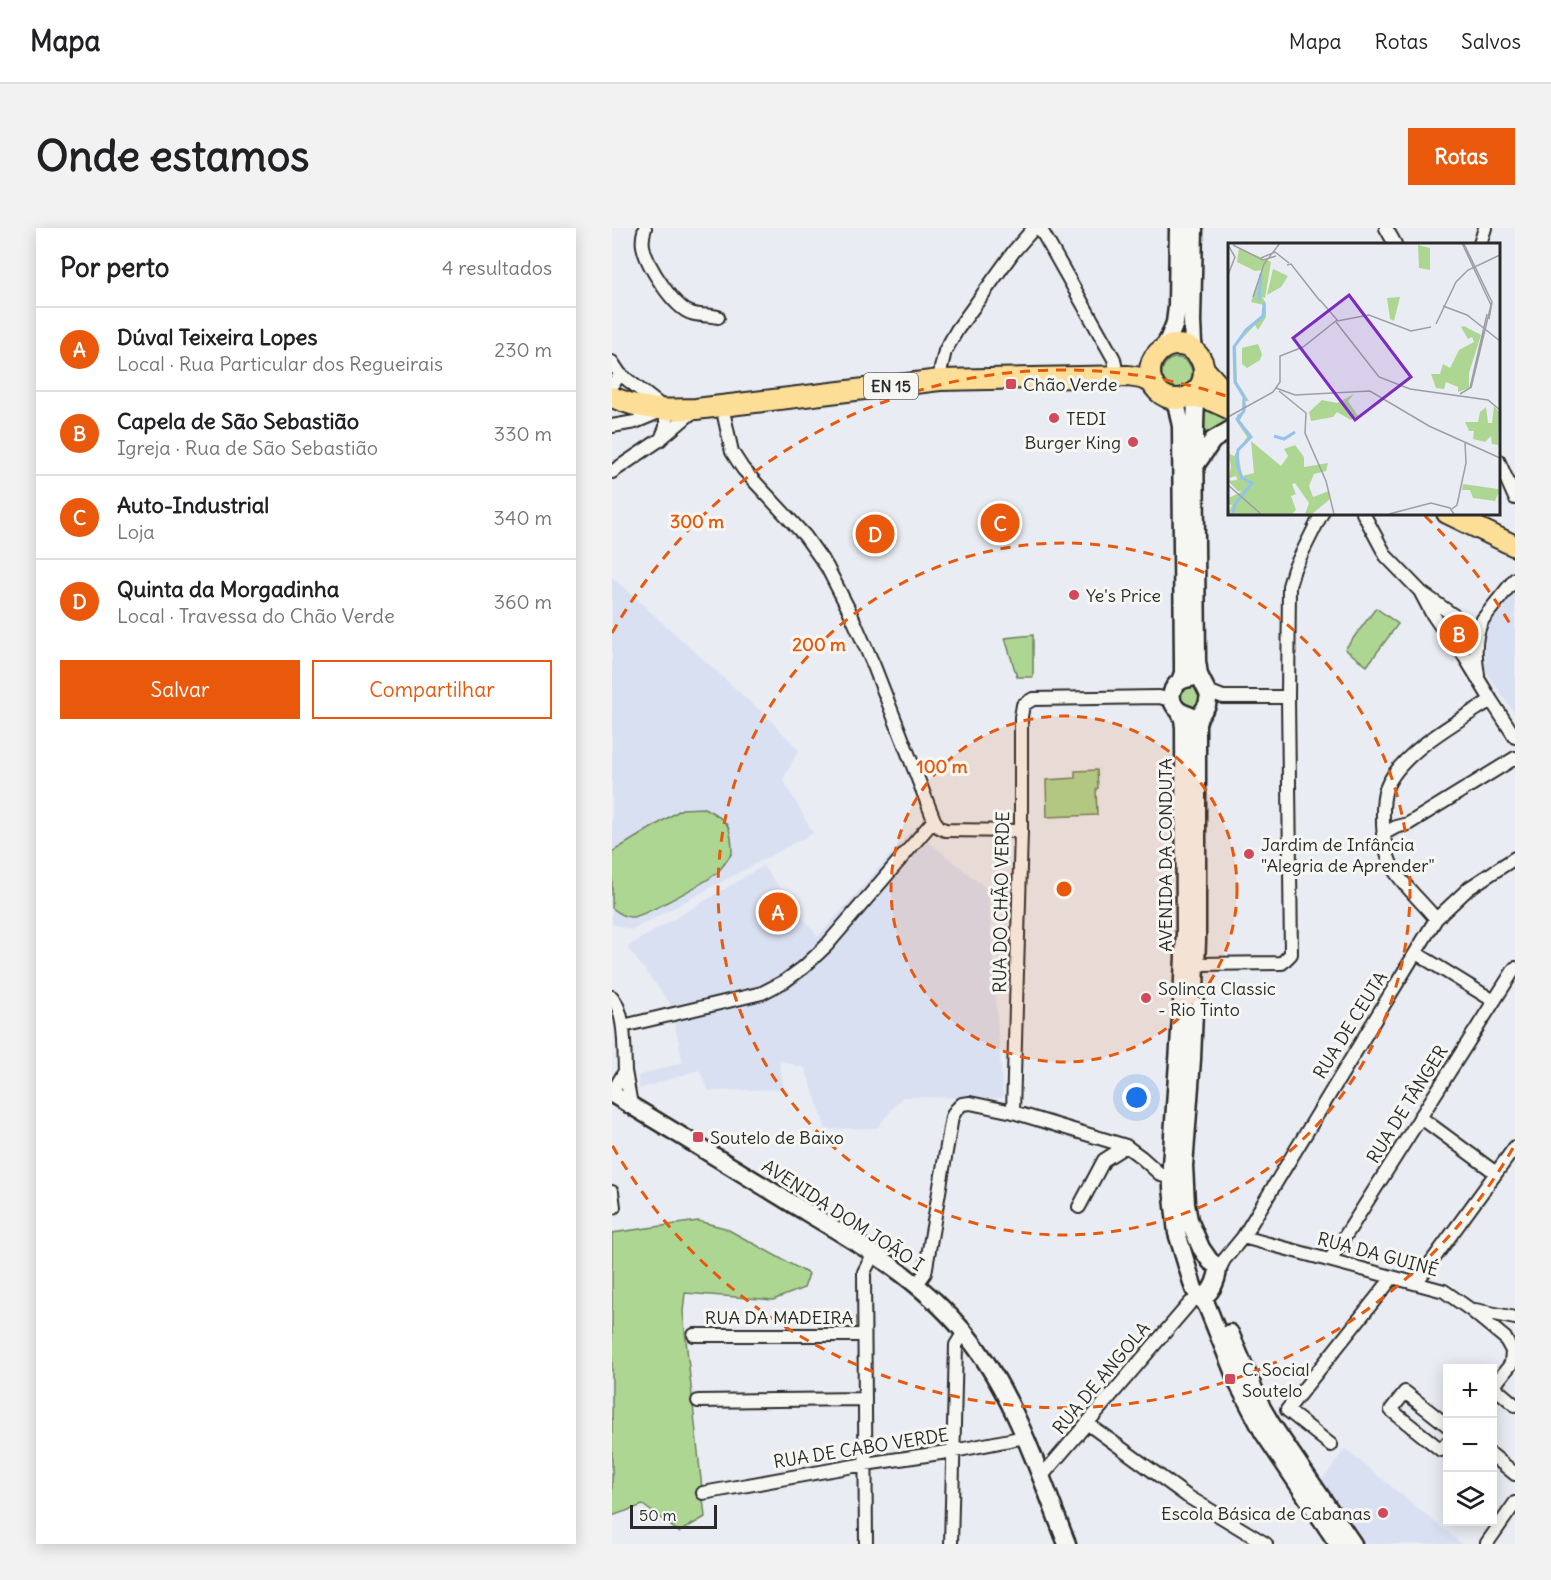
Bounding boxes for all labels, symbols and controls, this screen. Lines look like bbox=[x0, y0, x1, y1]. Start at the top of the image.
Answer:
text: Mapa bbox=[30, 23, 100, 59]
text: Mapa bbox=[1289, 28, 1342, 55]
text: Rotas bbox=[1375, 28, 1428, 55]
text: Salvos bbox=[1461, 28, 1521, 55]
button: Rotas bbox=[1408, 128, 1515, 185]
text: Onde estamos bbox=[36, 130, 309, 182]
inset map bbox=[1228, 243, 1500, 514]
text: Por perto bbox=[60, 251, 169, 284]
text: 4 resultados bbox=[442, 255, 552, 280]
text: Dúval Teixeira Lopes bbox=[117, 323, 317, 351]
text: A bbox=[73, 337, 86, 362]
text: 230 m bbox=[494, 337, 552, 362]
text: Local · Rua Particular dos Regueirais bbox=[117, 351, 443, 376]
road number: EN 15 bbox=[864, 373, 918, 399]
place label: Chão Verde bbox=[1023, 373, 1117, 396]
marker: Chão Verde bbox=[1004, 377, 1018, 391]
text: Capela de São Sebastião bbox=[117, 407, 359, 435]
place label: TEDI bbox=[1066, 407, 1106, 430]
marker: TEDI bbox=[1047, 411, 1061, 425]
text: B bbox=[73, 421, 86, 446]
text: 330 m bbox=[494, 421, 552, 446]
place label: Burger King bbox=[1025, 431, 1121, 454]
text: Igreja · Rua de São Sebastião bbox=[117, 435, 378, 460]
marker: Burger King bbox=[1126, 435, 1140, 449]
text: Auto-Industrial bbox=[117, 491, 269, 519]
pin: C bbox=[980, 500, 1020, 546]
text: C bbox=[73, 505, 86, 530]
text: 340 m bbox=[494, 505, 552, 530]
text: 300 m bbox=[670, 510, 724, 533]
pin: D bbox=[856, 512, 894, 556]
text: Loja bbox=[117, 519, 155, 544]
text: Quinta da Morgadinha bbox=[117, 575, 339, 603]
place label: Ye's Price bbox=[1086, 584, 1161, 607]
marker: Ye's Price bbox=[1067, 588, 1081, 602]
text: D bbox=[72, 589, 87, 614]
text: 360 m bbox=[494, 589, 552, 614]
text: Local · Travessa do Chão Verde bbox=[117, 603, 395, 628]
pin: B bbox=[1440, 612, 1478, 656]
text: 200 m bbox=[792, 633, 846, 656]
button: Salvar bbox=[60, 660, 300, 719]
button: Compartilhar bbox=[312, 660, 552, 719]
text: 100 m bbox=[917, 755, 968, 778]
street label: AVENIDA DA CONDUTA bbox=[1154, 758, 1177, 952]
street label: RUA DO CHÃO VERDE bbox=[988, 811, 1014, 993]
place label: Jardim de Infância "Alegria de Aprender" bbox=[1261, 833, 1435, 877]
marker: Jardim de Infância "Alegria de Aprender" bbox=[1242, 847, 1256, 861]
centre of rings bbox=[1054, 879, 1074, 899]
pin: A bbox=[758, 890, 798, 934]
street label: RUA DE CEUTA bbox=[1308, 967, 1392, 1083]
place label: Solinca Classic - Rio Tinto bbox=[1158, 977, 1276, 1021]
marker: Solinca Classic - Rio Tinto bbox=[1139, 991, 1153, 1005]
street label: RUA DE TÂNGER bbox=[1362, 1041, 1452, 1167]
your location bbox=[1122, 1083, 1151, 1112]
place label: Soutelo de Baixo bbox=[710, 1126, 844, 1149]
marker: Soutelo de Baixo bbox=[691, 1130, 705, 1144]
street label: AVENIDA DOM JOÃO I bbox=[758, 1154, 928, 1276]
street label: RUA DA GUINÉ bbox=[1315, 1227, 1441, 1281]
street label: RUA DA MADEIRA bbox=[705, 1306, 853, 1329]
street label: RUA DE ANGOLA bbox=[1047, 1317, 1155, 1439]
place label: C. Social Soutelo bbox=[1242, 1358, 1309, 1402]
map controls bbox=[1443, 1364, 1497, 1526]
button: + bbox=[1443, 1364, 1497, 1418]
marker: C. Social Soutelo bbox=[1223, 1372, 1237, 1386]
button: − bbox=[1443, 1418, 1497, 1472]
street label: RUA DE CABO VERDE bbox=[772, 1423, 950, 1473]
button: layers bbox=[1443, 1472, 1497, 1526]
scale bar bbox=[630, 1502, 717, 1530]
place label: Escola Básica de Cabanas bbox=[1161, 1502, 1371, 1525]
text: 50 m bbox=[639, 1505, 677, 1525]
marker: Escola Básica de Cabanas bbox=[1376, 1506, 1390, 1520]

